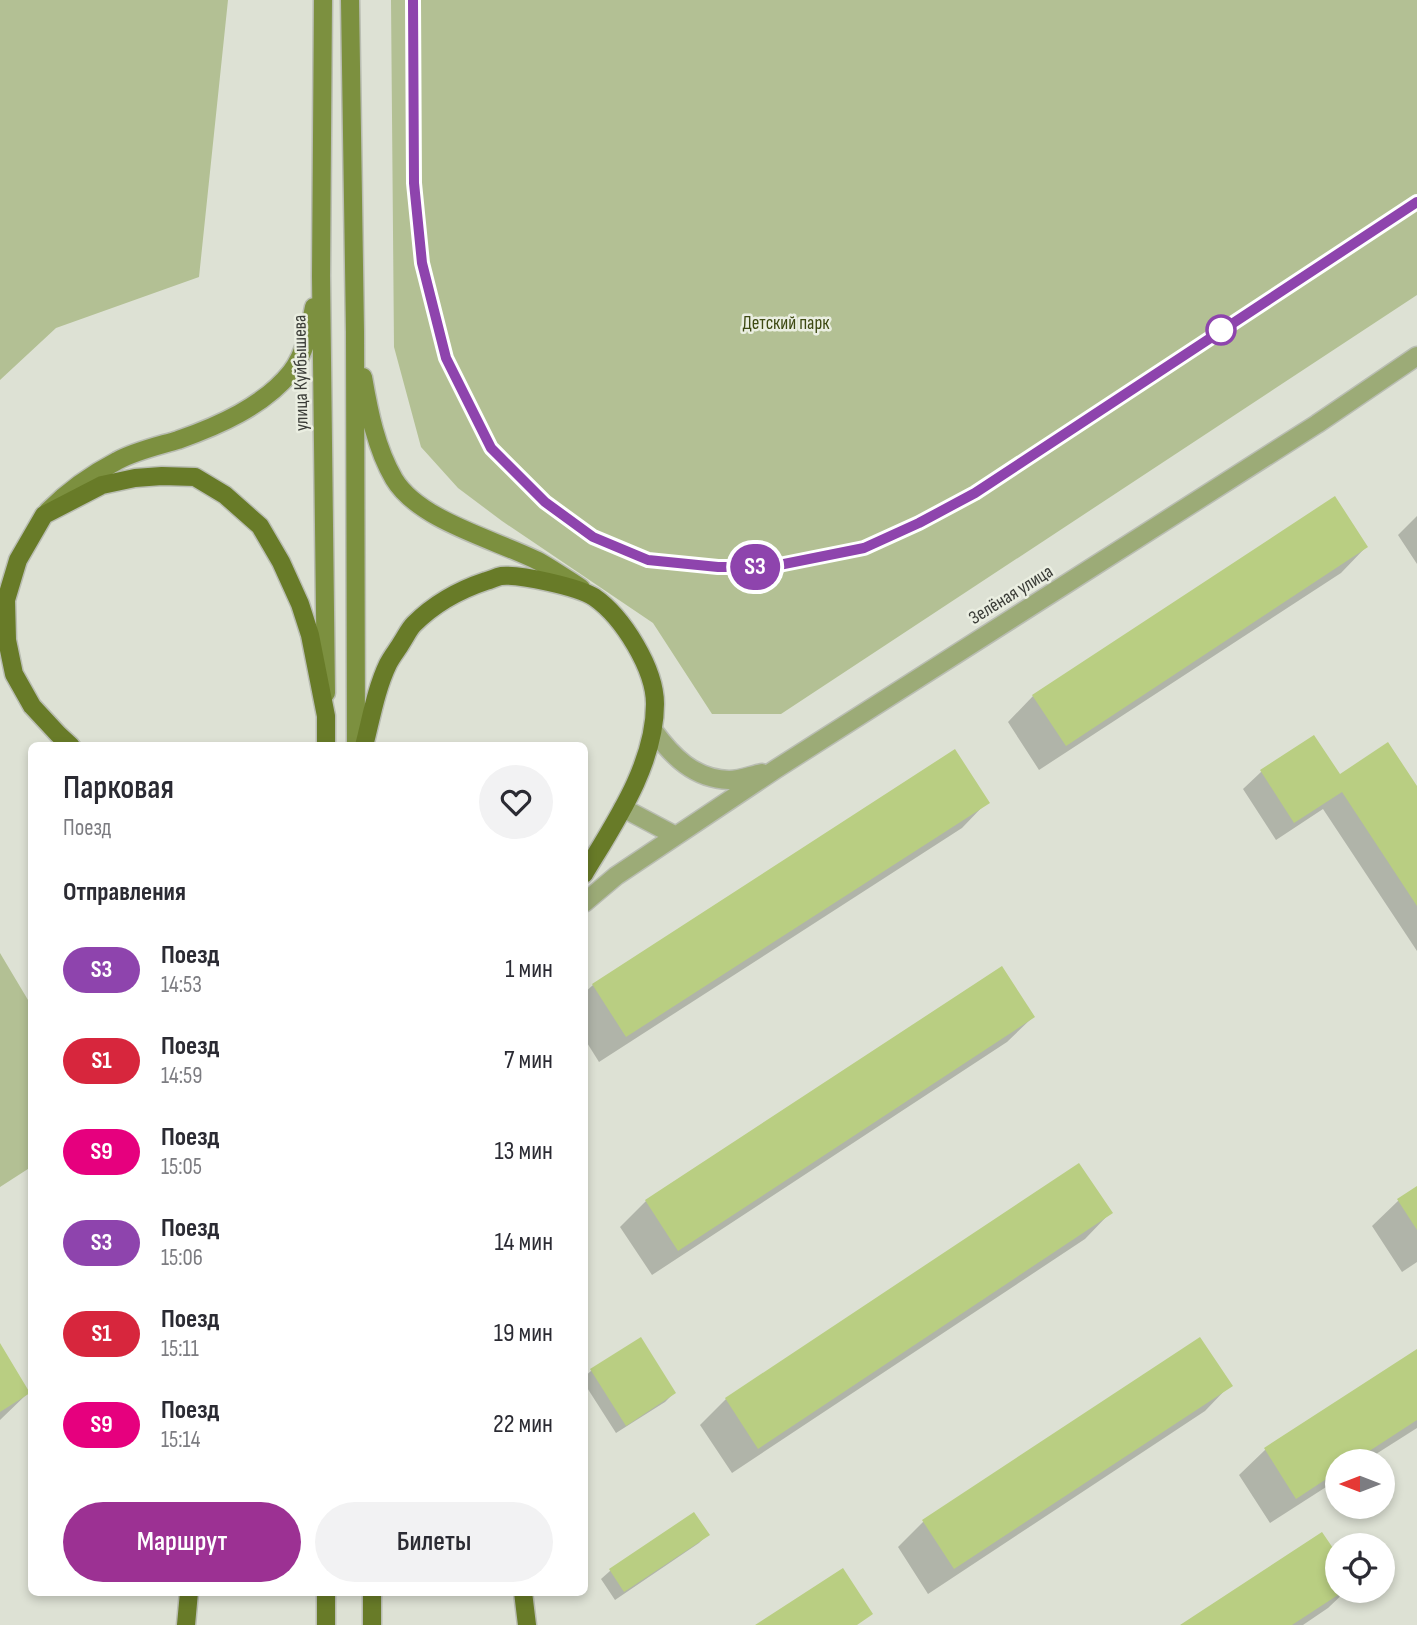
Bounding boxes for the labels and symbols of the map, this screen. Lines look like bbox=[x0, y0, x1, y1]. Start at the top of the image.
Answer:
park label: Детский парк bbox=[743, 312, 830, 335]
street label: улица Куйбышева bbox=[288, 315, 314, 431]
unlabelled marker bbox=[1206, 315, 1236, 345]
line badge: S3 bbox=[724, 544, 786, 590]
street label: Зелёная улица bbox=[965, 560, 1057, 630]
north arrow bbox=[1325, 1449, 1395, 1519]

